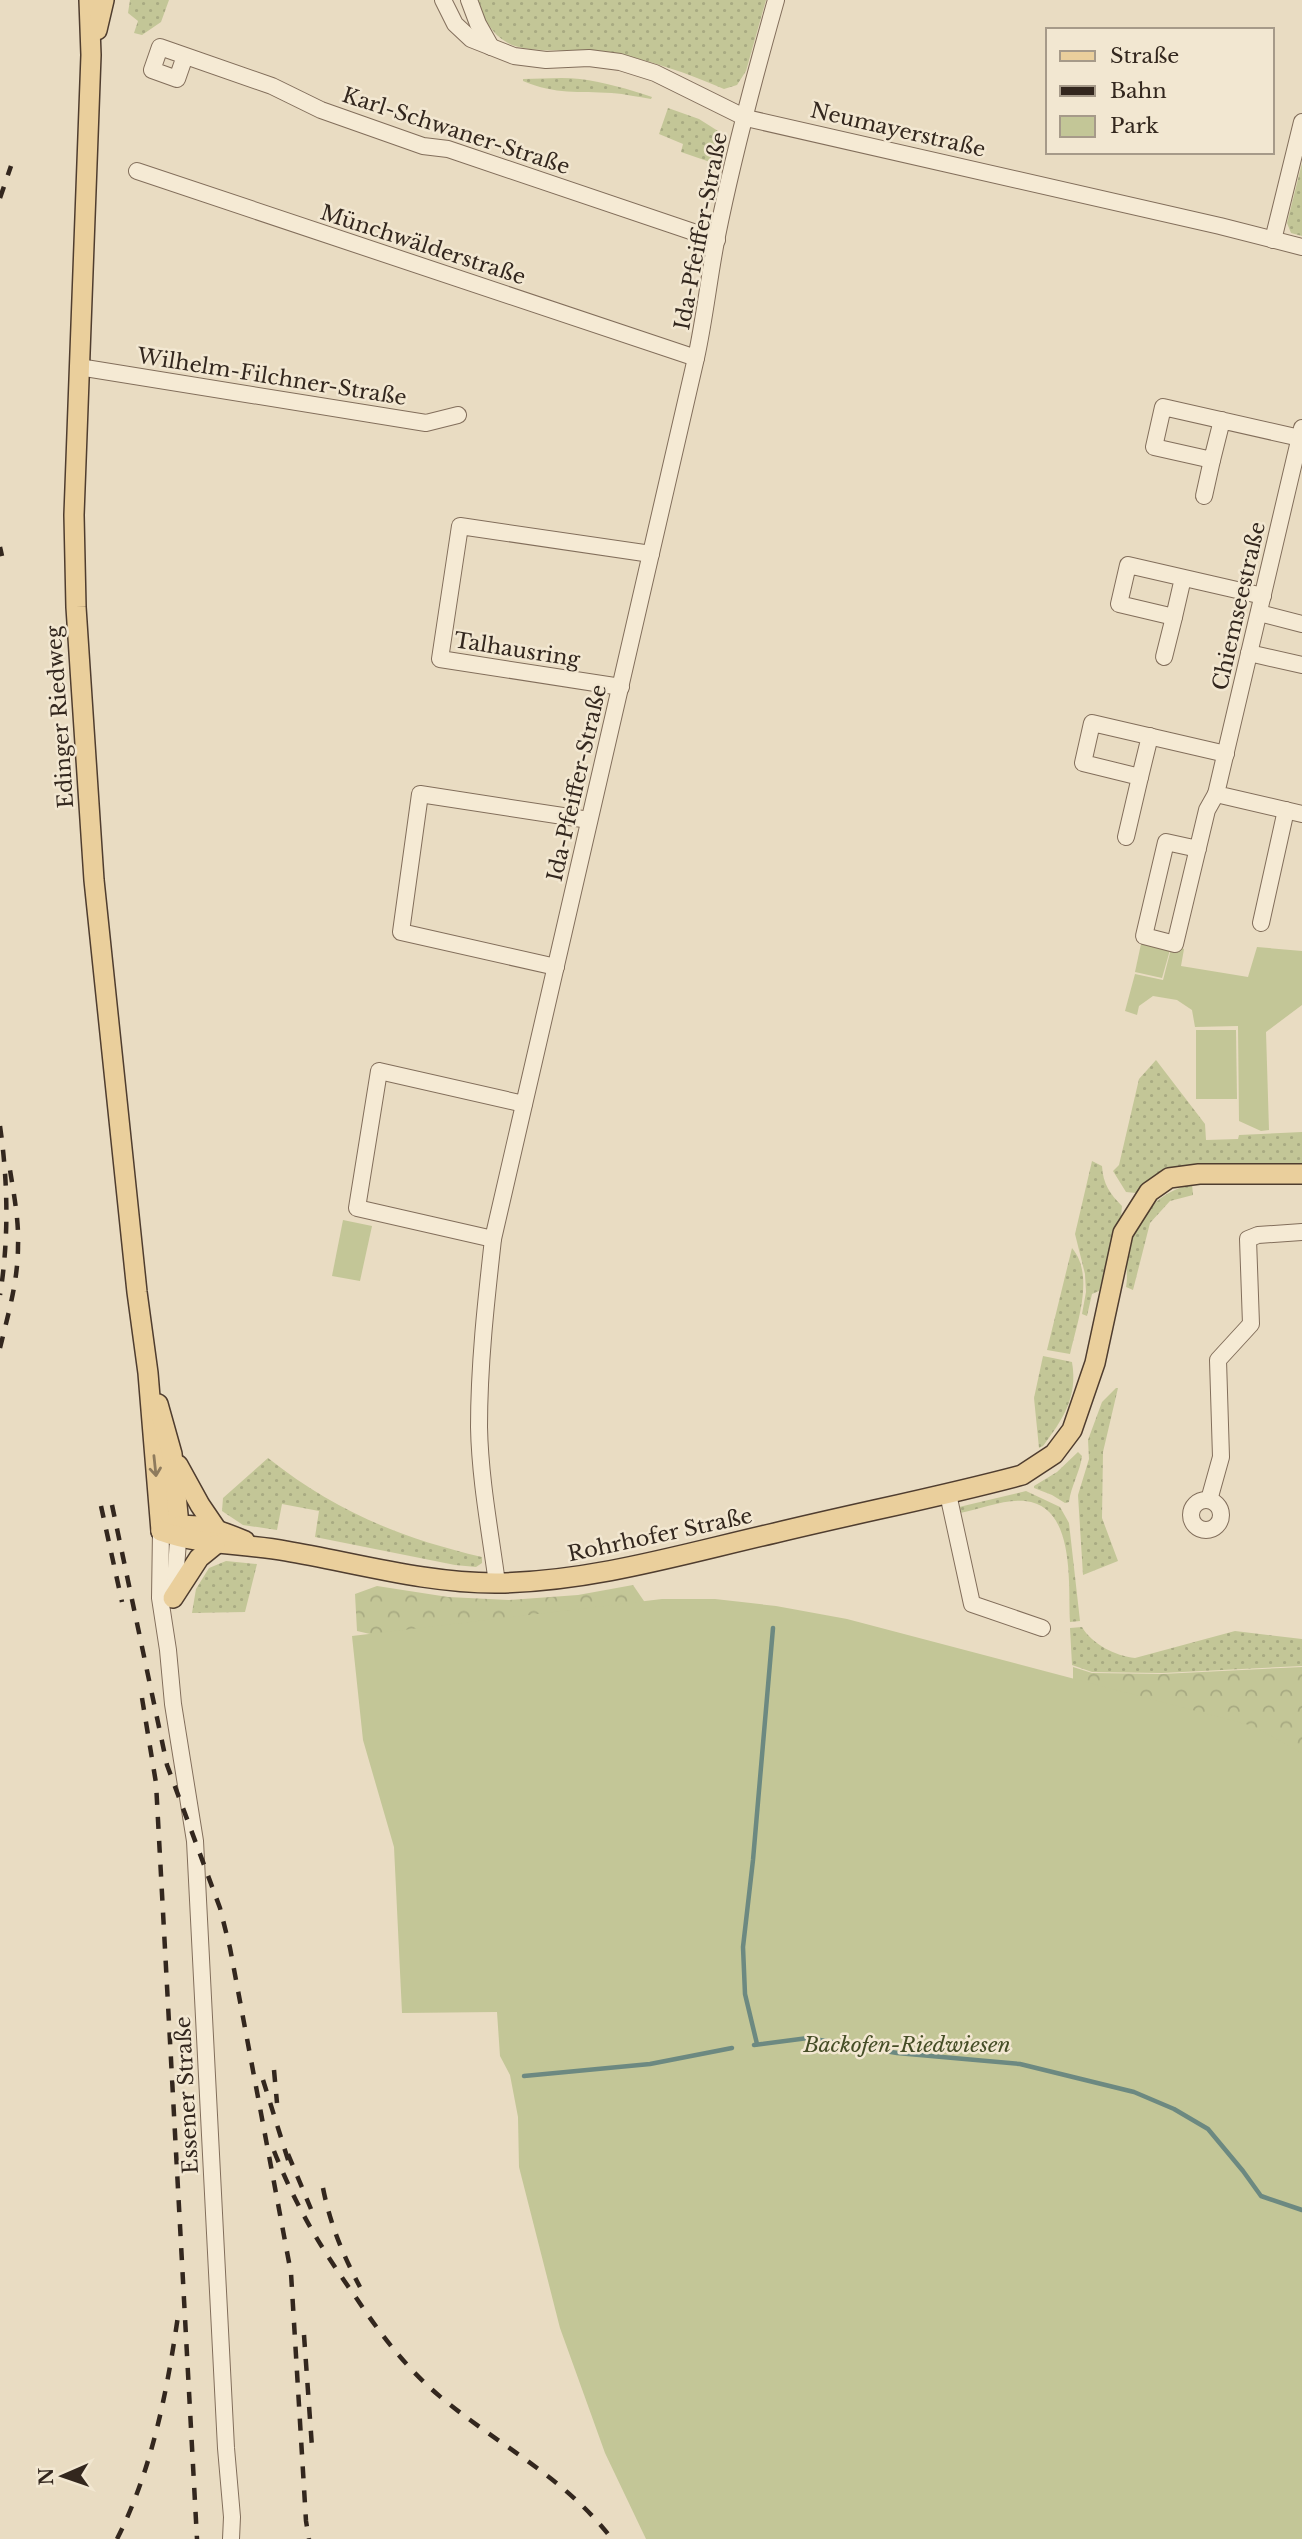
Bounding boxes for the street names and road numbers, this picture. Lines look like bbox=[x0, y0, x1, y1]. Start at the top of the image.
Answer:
street label: Karl-Schwaner-Straße bbox=[339, 82, 573, 180]
street label: Neumayerstraße bbox=[808, 97, 988, 163]
street label: Ida-Pfeiffer-Straße bbox=[669, 130, 733, 332]
street label: Münchwälderstraße bbox=[317, 200, 529, 290]
street label: Wilhelm-Filchner-Straße bbox=[134, 343, 409, 411]
street label: Chiemseestraße bbox=[1207, 519, 1271, 693]
street label: Edinger Riedweg bbox=[41, 624, 79, 809]
street label: Talhausring bbox=[452, 627, 582, 673]
street label: Ida-Pfeiffer-Straße bbox=[542, 682, 612, 884]
street label: Rohrhofer Straße bbox=[565, 1503, 755, 1567]
street label: Essener Straße bbox=[170, 2016, 204, 2174]

